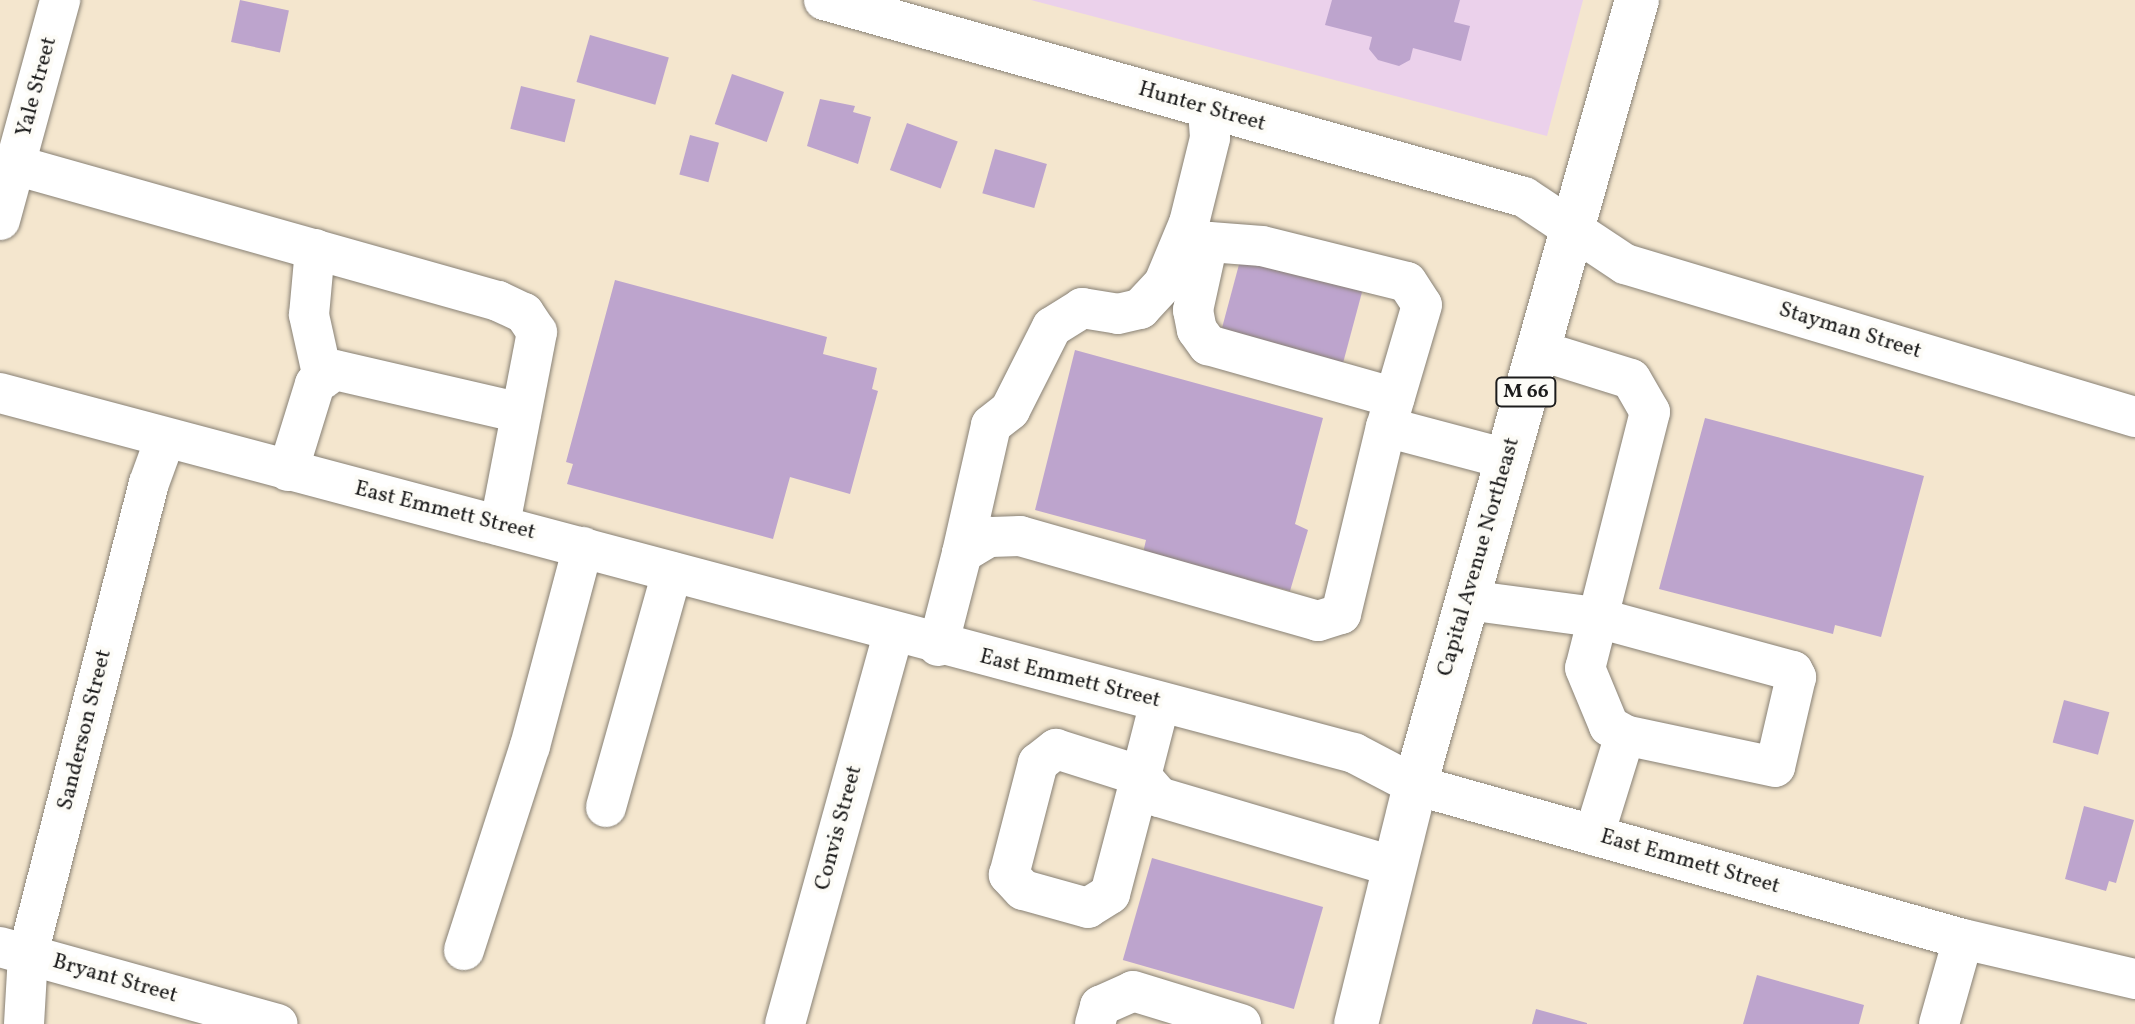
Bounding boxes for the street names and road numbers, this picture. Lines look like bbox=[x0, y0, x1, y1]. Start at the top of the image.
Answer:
street label: Yale Street bbox=[11, 34, 63, 140]
street label: Hunter Street bbox=[1135, 76, 1269, 138]
street label: Stayman Street bbox=[1776, 297, 1924, 365]
road number: M 66 bbox=[1494, 376, 1558, 408]
street label: Capital Avenue Northeast bbox=[1432, 435, 1526, 679]
street label: East Emmett Street bbox=[352, 476, 538, 546]
street label: East Emmett Street bbox=[977, 644, 1163, 714]
street label: Sanderson Street bbox=[52, 647, 118, 813]
street label: Convis Street bbox=[810, 763, 868, 893]
street label: East Emmett Street bbox=[1597, 824, 1783, 900]
street label: Bryant Street bbox=[50, 949, 180, 1009]

